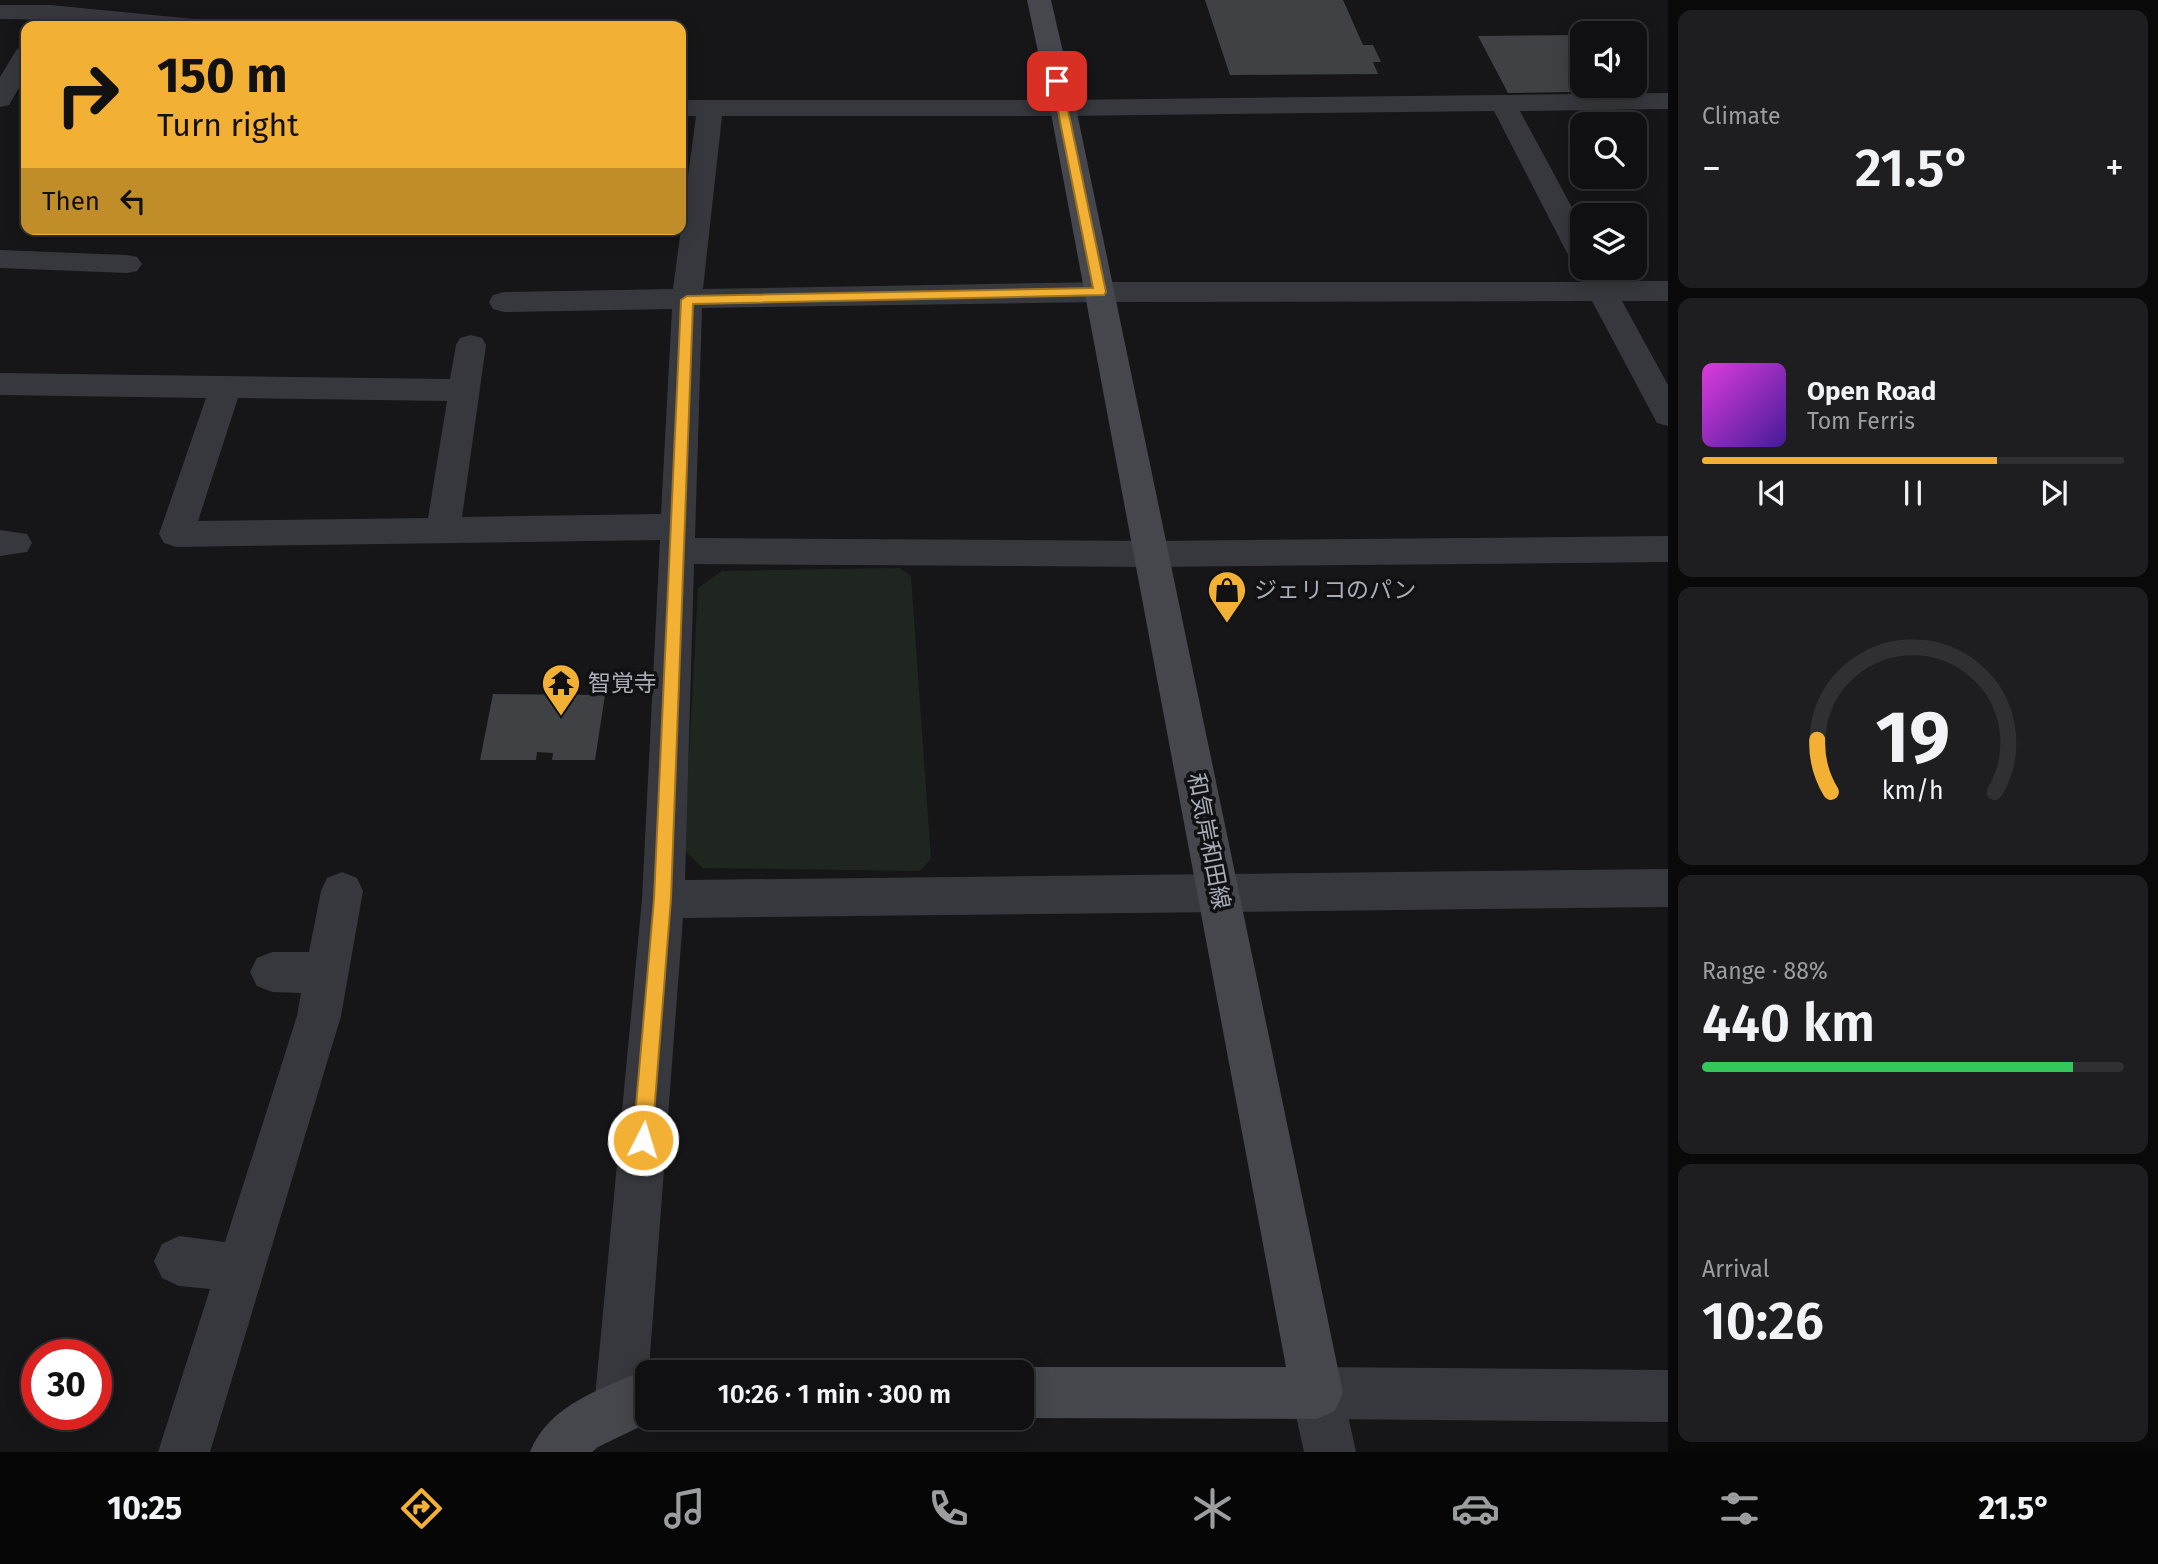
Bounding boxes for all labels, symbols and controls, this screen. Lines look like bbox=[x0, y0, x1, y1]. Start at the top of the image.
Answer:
map controls bbox=[1570, 21, 1647, 280]
button: sound bbox=[1570, 21, 1647, 98]
text: 150 m bbox=[157, 46, 288, 105]
icon: right bbox=[42, 49, 133, 140]
pin bbox=[1027, 51, 1087, 111]
icon: arrive bbox=[1038, 62, 1076, 100]
text: Climate bbox=[1702, 102, 1781, 130]
text: Turn right bbox=[157, 106, 299, 144]
button: search bbox=[1570, 112, 1647, 189]
text: 21.5° bbox=[1855, 137, 1971, 200]
text: − bbox=[1702, 145, 1721, 191]
text: + bbox=[2105, 145, 2124, 191]
icon: left bbox=[114, 182, 152, 220]
text: Then bbox=[42, 186, 100, 217]
button: layers bbox=[1570, 203, 1647, 280]
text: Open Road bbox=[1807, 376, 1936, 407]
text: Tom Ferris bbox=[1807, 407, 1915, 435]
icon: previous bbox=[1753, 474, 1791, 512]
icon: pause bbox=[1894, 474, 1932, 512]
icon: next bbox=[2035, 474, 2073, 512]
shop icon: ジェリコのパン bbox=[1206, 569, 1248, 624]
place label: ジェリコのパン bbox=[1254, 576, 1416, 604]
temple icon: 智覚寺 bbox=[540, 662, 582, 717]
place label: 智覚寺 bbox=[588, 669, 657, 697]
text: 19 bbox=[1876, 694, 1950, 781]
street label: 和気岸和田線 bbox=[1182, 771, 1236, 911]
text: km/h bbox=[1882, 776, 1944, 806]
text: Range · 88% bbox=[1702, 957, 1828, 985]
text: 440 km bbox=[1702, 992, 1875, 1055]
position arrow bbox=[606, 1103, 680, 1177]
text: Arrival bbox=[1702, 1255, 1769, 1283]
text: 10:26 bbox=[1702, 1290, 1824, 1353]
speed limit sign: 30 bbox=[21, 1339, 112, 1430]
text: 10:26 · 1 min · 300 m bbox=[718, 1379, 951, 1410]
icon: directions bbox=[397, 1484, 446, 1533]
icon: music bbox=[660, 1484, 709, 1533]
icon: phone bbox=[924, 1484, 973, 1533]
icon: climate bbox=[1188, 1484, 1237, 1533]
icon: car bbox=[1451, 1484, 1500, 1533]
icon: filters bbox=[1715, 1484, 1764, 1533]
text: 10:25 bbox=[107, 1489, 182, 1527]
text: 21.5° bbox=[1978, 1489, 2051, 1527]

